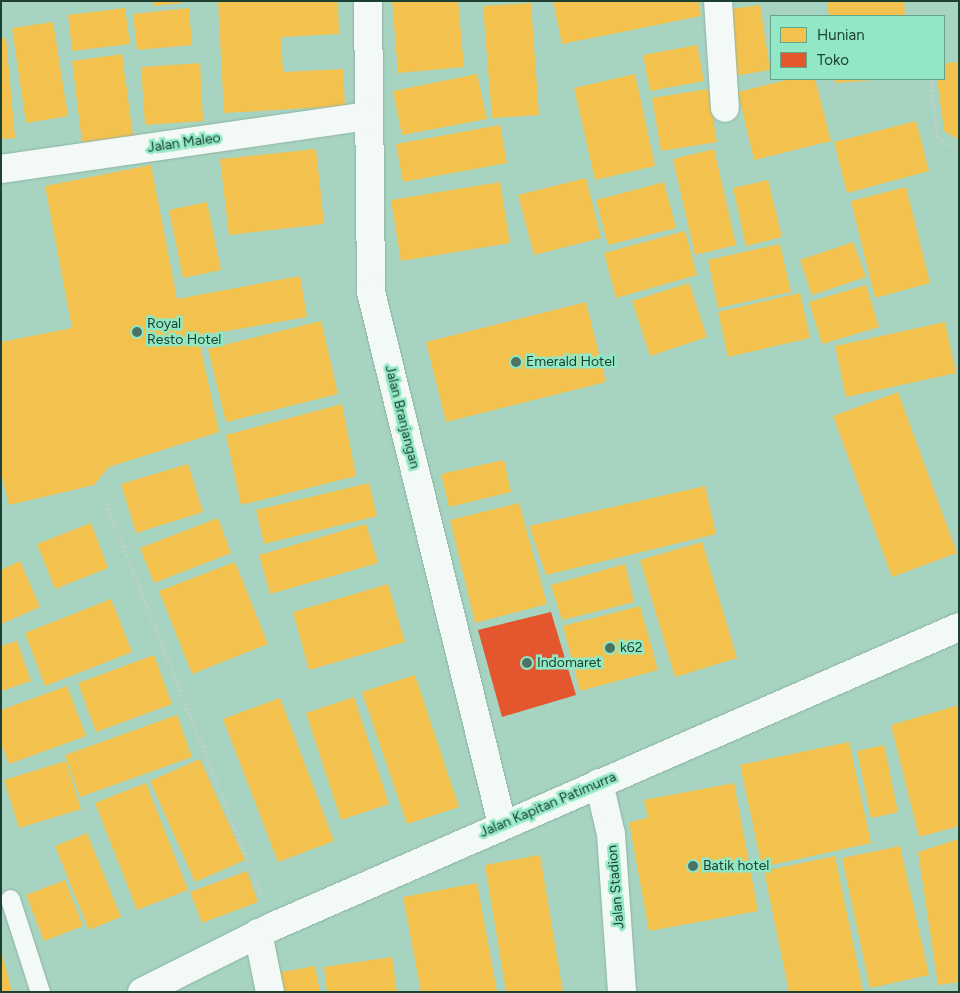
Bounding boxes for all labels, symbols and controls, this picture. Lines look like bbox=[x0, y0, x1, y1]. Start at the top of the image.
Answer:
legend bbox=[770, 15, 945, 80]
text: Hunian bbox=[817, 26, 865, 44]
text: Toko bbox=[817, 51, 849, 69]
street label: Jalan Maleo bbox=[146, 130, 222, 156]
place label: Royal Resto Hotel bbox=[147, 316, 221, 348]
marker: Royal Resto Hotel bbox=[131, 326, 143, 338]
place label: Emerald Hotel bbox=[526, 354, 615, 370]
marker: Emerald Hotel bbox=[510, 356, 522, 368]
street label: Jalan Branjangan bbox=[381, 364, 423, 470]
place label: k62 bbox=[620, 640, 643, 656]
marker: k62 bbox=[604, 642, 616, 654]
place label: Indomaret bbox=[537, 655, 602, 671]
marker: Indomaret bbox=[521, 657, 533, 669]
street label: Jalan Kapitan Patimurra bbox=[477, 769, 619, 841]
street label: Jalan Stadion bbox=[604, 844, 628, 930]
place label: Batik hotel bbox=[703, 858, 769, 874]
marker: Batik hotel bbox=[687, 860, 699, 872]

